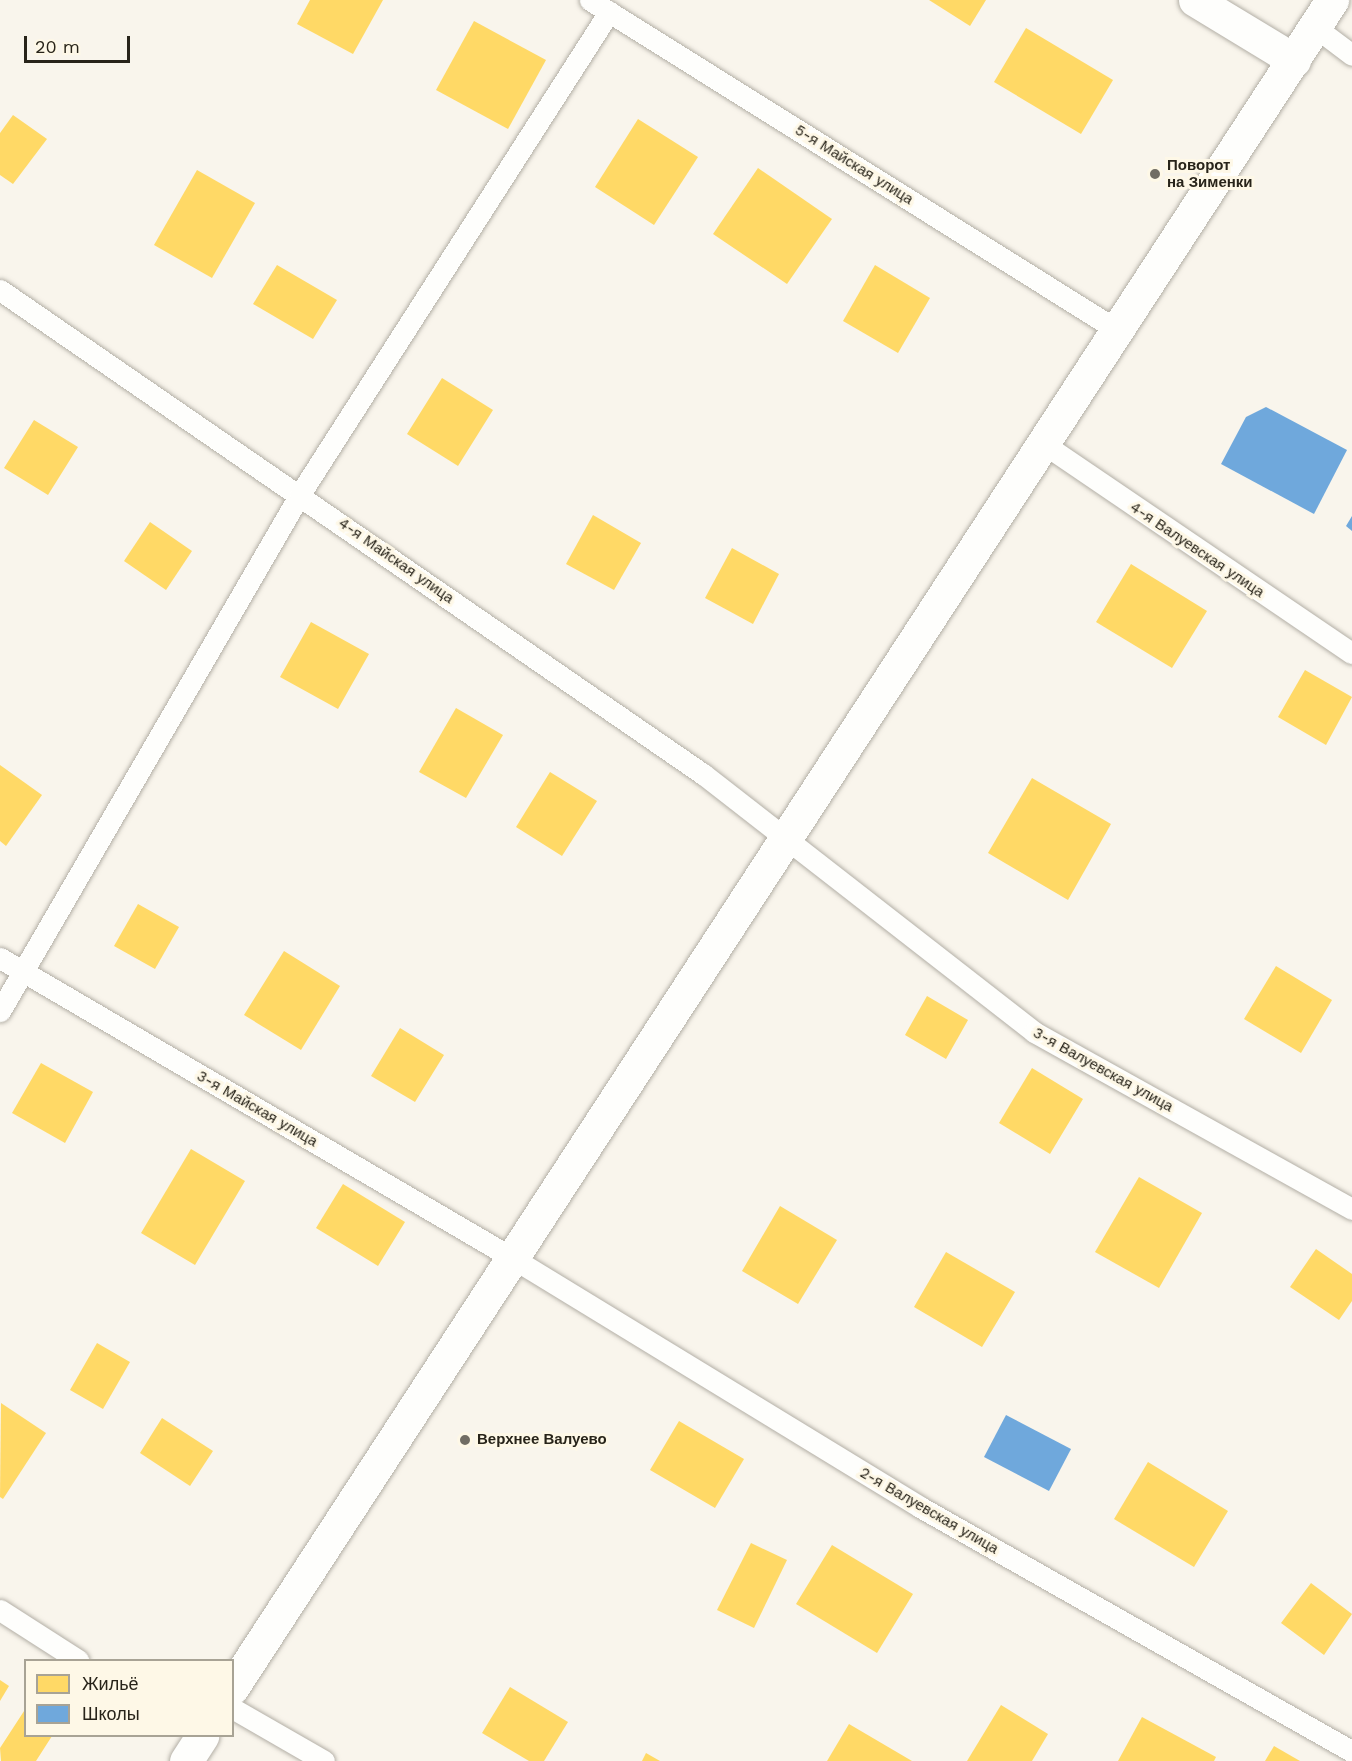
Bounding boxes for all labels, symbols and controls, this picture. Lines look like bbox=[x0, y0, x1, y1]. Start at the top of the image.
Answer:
scale bar bbox=[27, 24, 134, 62]
text: 20 m bbox=[35, 36, 80, 57]
street label: 5-я Майская улица bbox=[791, 121, 917, 209]
place label: Поворот на Зименки bbox=[1167, 156, 1253, 191]
marker: Поворот на Зименки bbox=[1148, 167, 1162, 181]
street label: 4-я Валуевская улица bbox=[1127, 498, 1267, 602]
street label: 4-я Майская улица bbox=[335, 514, 457, 608]
street label: 3-я Валуевская улица bbox=[1030, 1024, 1176, 1116]
street label: 3-я Майская улица bbox=[194, 1067, 320, 1151]
place label: Верхнее Валуево bbox=[477, 1431, 607, 1449]
marker: Верхнее Валуево bbox=[458, 1433, 472, 1447]
street label: 2-я Валуевская улица bbox=[856, 1464, 1002, 1558]
legend bbox=[24, 1659, 234, 1737]
text: Жильё bbox=[82, 1673, 139, 1694]
text: Школы bbox=[82, 1703, 140, 1724]

